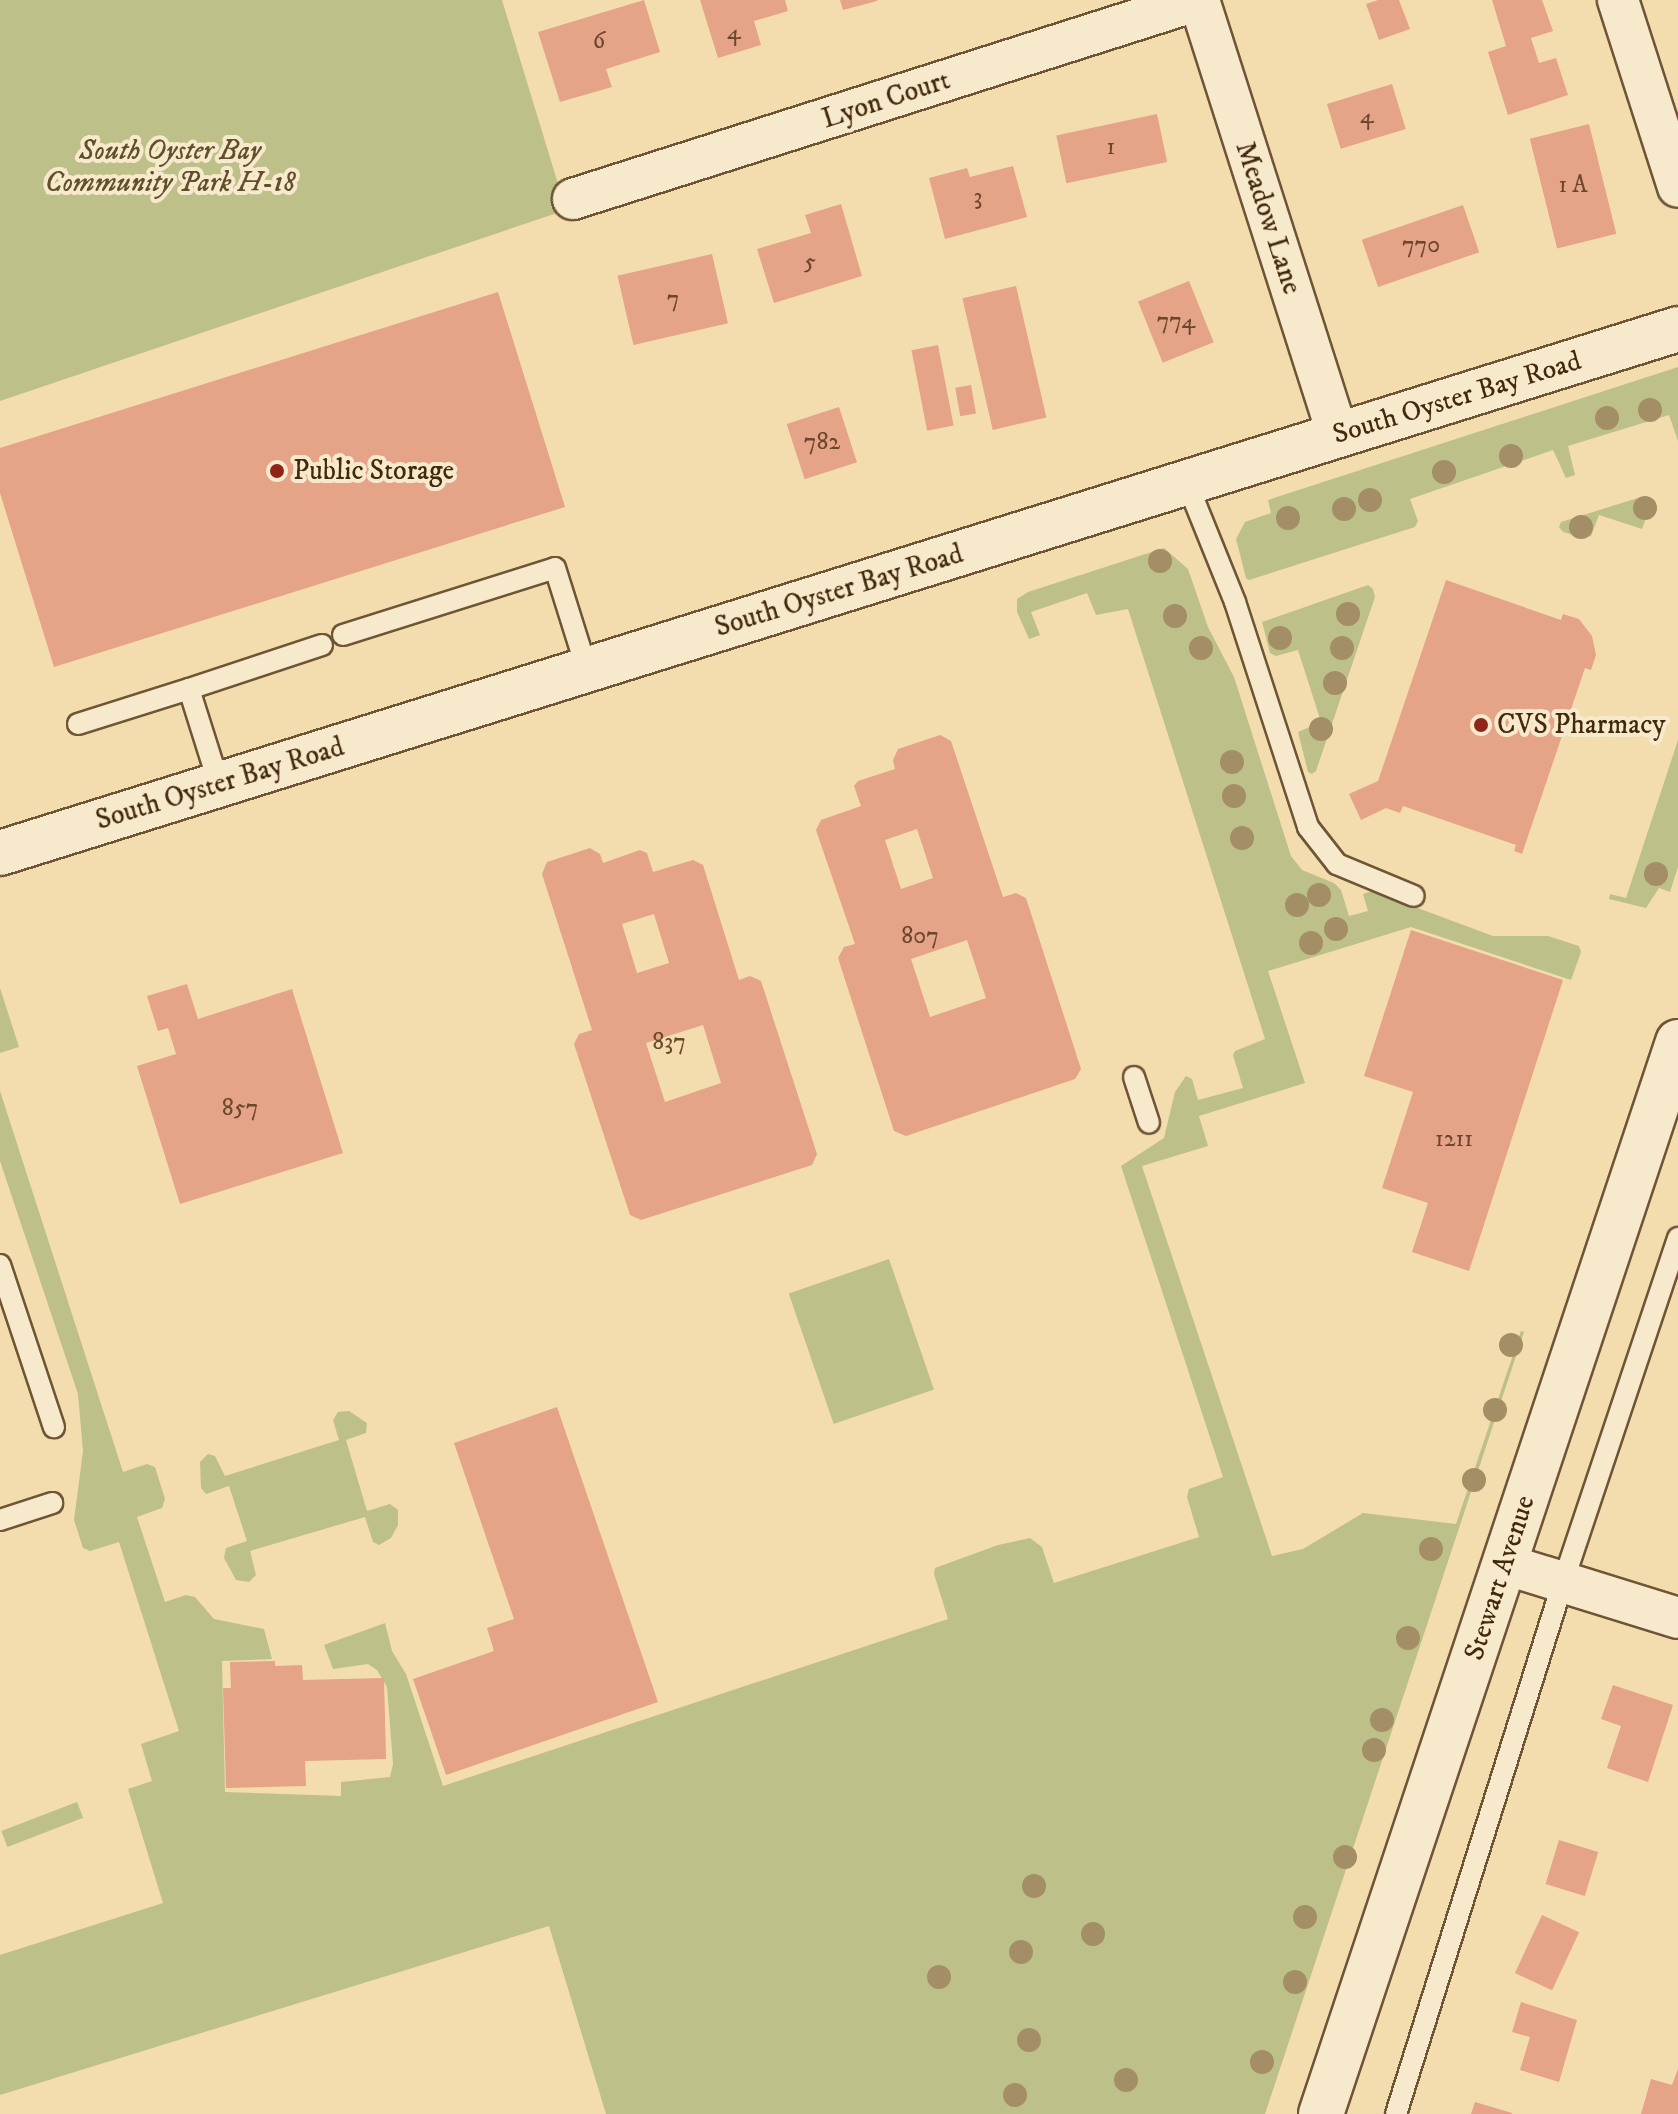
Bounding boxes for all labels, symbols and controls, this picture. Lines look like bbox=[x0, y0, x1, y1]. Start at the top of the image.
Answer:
house number: 4 bbox=[727, 19, 741, 47]
house number: 6 bbox=[593, 28, 605, 56]
street label: Lyon Court bbox=[818, 64, 954, 136]
house number: 4 bbox=[1360, 103, 1374, 131]
park label: South Oyster Bay Community Park H-18 bbox=[45, 134, 295, 200]
house number: 1 bbox=[1107, 134, 1115, 162]
street label: Meadow Lane bbox=[1228, 138, 1308, 298]
house number: 1 A bbox=[1558, 172, 1588, 200]
house number: 3 bbox=[974, 184, 982, 212]
house number: 770 bbox=[1402, 232, 1440, 260]
house number: 5 bbox=[804, 249, 816, 277]
house number: 7 bbox=[667, 286, 679, 314]
house number: 774 bbox=[1157, 308, 1195, 336]
street label: South Oyster Bay Road bbox=[1329, 344, 1585, 452]
house number: 782 bbox=[804, 429, 840, 457]
place label: Public Storage bbox=[293, 454, 454, 488]
marker: Public Storage bbox=[268, 462, 286, 480]
street label: South Oyster Bay Road bbox=[711, 537, 967, 645]
place label: CVS Pharmacy bbox=[1497, 708, 1666, 742]
marker: CVS Pharmacy bbox=[1472, 716, 1490, 734]
street label: South Oyster Bay Road bbox=[92, 730, 348, 838]
house number: 807 bbox=[901, 923, 939, 951]
house number: 837 bbox=[652, 1029, 686, 1057]
house number: 857 bbox=[222, 1095, 258, 1123]
house number: 1211 bbox=[1435, 1126, 1473, 1154]
street label: Stewart Avenue bbox=[1458, 1491, 1542, 1665]

